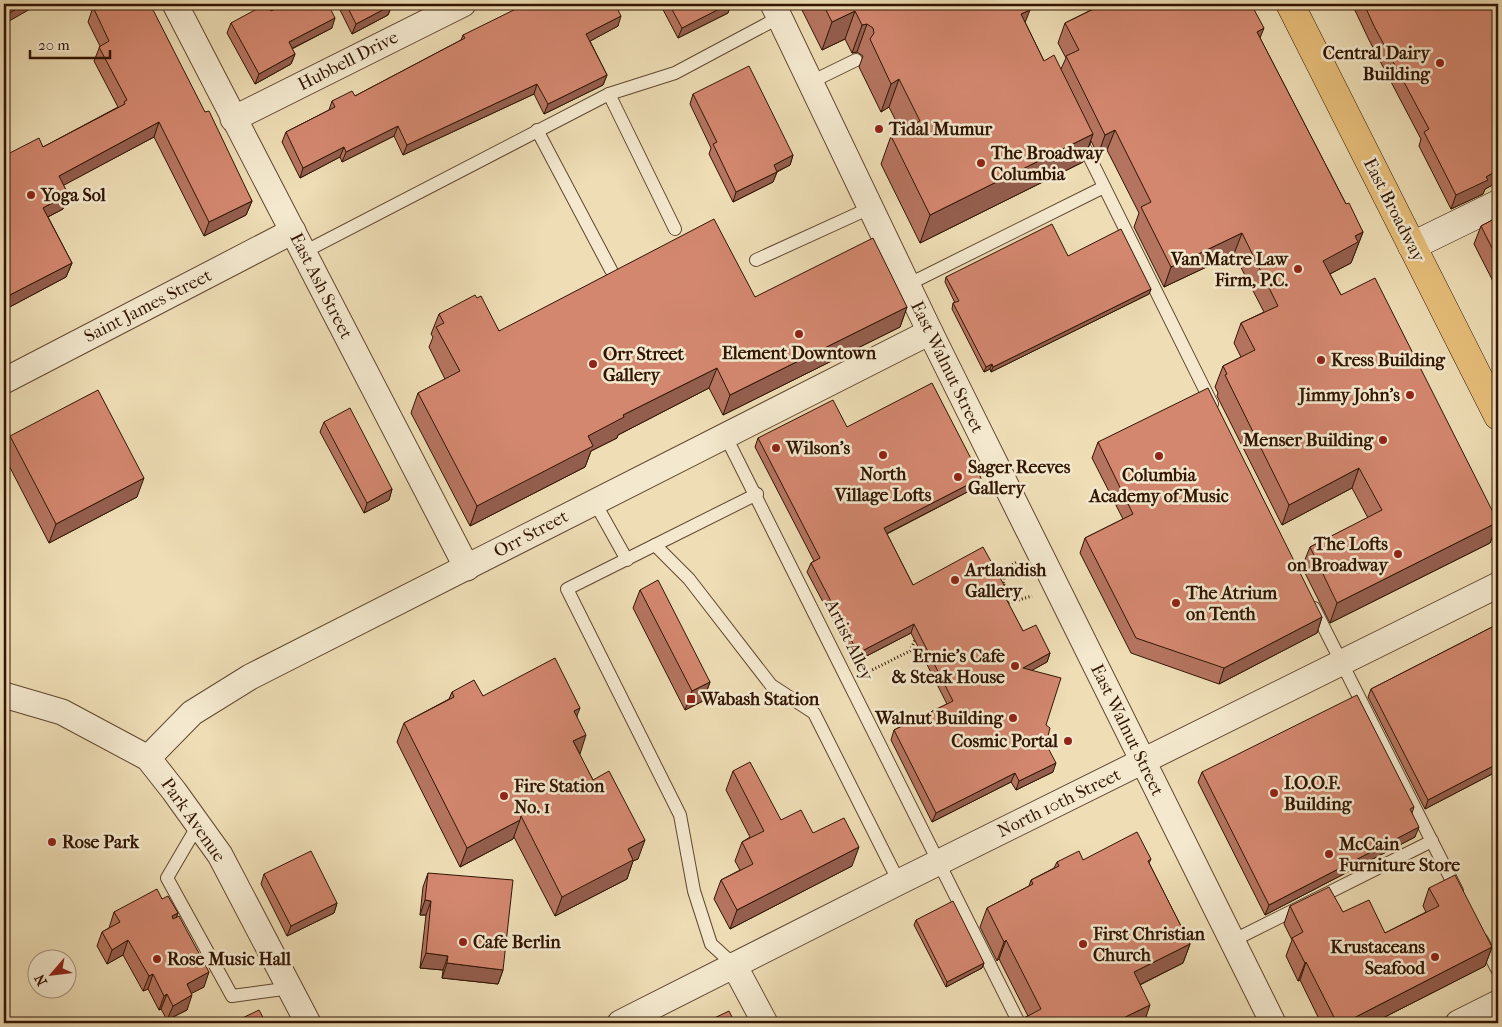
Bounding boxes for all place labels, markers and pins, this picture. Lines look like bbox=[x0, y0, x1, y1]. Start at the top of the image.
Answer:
place label: Central Dairy Building bbox=[1323, 43, 1431, 85]
marker: Central Dairy Building bbox=[1434, 57, 1446, 69]
place label: Tidal Mumur bbox=[888, 119, 992, 140]
marker: Tidal Mumur bbox=[873, 123, 885, 135]
place label: The Broadway Columbia bbox=[990, 143, 1105, 185]
marker: The Broadway Columbia bbox=[975, 157, 987, 169]
place label: Yoga Sol bbox=[40, 185, 107, 206]
marker: Yoga Sol bbox=[25, 189, 37, 201]
place label: Van Matre Law Firm, P.C. bbox=[1170, 249, 1290, 291]
marker: Van Matre Law Firm, P.C. bbox=[1292, 263, 1304, 275]
marker: Element Downtown bbox=[793, 328, 805, 340]
place label: Element Downtown bbox=[722, 343, 877, 364]
place label: Orr Street Gallery bbox=[603, 344, 685, 386]
place label: Kress Building bbox=[1331, 350, 1446, 371]
marker: Kress Building bbox=[1315, 354, 1327, 366]
marker: Orr Street Gallery bbox=[587, 358, 599, 370]
place label: Jimmy John's bbox=[1297, 385, 1400, 406]
marker: Jimmy John's bbox=[1404, 389, 1416, 401]
place label: Menser Building bbox=[1242, 430, 1374, 451]
marker: Menser Building bbox=[1377, 434, 1389, 446]
place label: Wilson's bbox=[785, 438, 851, 459]
marker: Wilson's bbox=[770, 442, 782, 454]
marker: North Village Lofts bbox=[877, 449, 889, 461]
marker: Columbia Academy of Music bbox=[1153, 450, 1165, 462]
place label: Sager Reeves Gallery bbox=[968, 457, 1071, 499]
place label: North Village Lofts bbox=[834, 464, 932, 506]
place label: Columbia Academy of Music bbox=[1088, 465, 1229, 507]
marker: Sager Reeves Gallery bbox=[952, 471, 964, 483]
place label: The Lofts on Broadway bbox=[1287, 534, 1389, 576]
marker: The Lofts on Broadway bbox=[1392, 548, 1404, 560]
place label: Artlandish Gallery bbox=[964, 560, 1047, 602]
marker: Artlandish Gallery bbox=[949, 574, 961, 586]
place label: The Atrium on Tenth bbox=[1185, 583, 1278, 625]
marker: The Atrium on Tenth bbox=[1170, 597, 1182, 609]
place label: Ernie's Cafe & Steak House bbox=[892, 646, 1005, 688]
marker: Ernie's Cafe & Steak House bbox=[1009, 660, 1021, 672]
place label: Wabash Station bbox=[700, 689, 820, 710]
marker: Wabash Station bbox=[685, 693, 697, 705]
place label: Walnut Building bbox=[874, 708, 1004, 729]
marker: Walnut Building bbox=[1007, 712, 1019, 724]
place label: Cosmic Portal bbox=[951, 731, 1059, 752]
marker: Cosmic Portal bbox=[1062, 735, 1074, 747]
place label: I.O.O.F. Building bbox=[1284, 773, 1353, 815]
place label: Fire Station No. 1 bbox=[513, 776, 605, 818]
marker: I.O.O.F. Building bbox=[1268, 787, 1280, 799]
marker: Fire Station No. 1 bbox=[498, 790, 510, 802]
place label: Rose Park bbox=[62, 832, 140, 853]
place label: McCain Furniture Store bbox=[1338, 834, 1460, 876]
marker: Rose Park bbox=[46, 836, 58, 848]
marker: McCain Furniture Store bbox=[1323, 848, 1335, 860]
place label: First Christian Church bbox=[1092, 924, 1205, 966]
place label: Cafe Berlin bbox=[473, 932, 561, 953]
marker: Cafe Berlin bbox=[457, 936, 469, 948]
place label: Krustaceans Seafood bbox=[1330, 937, 1426, 979]
marker: First Christian Church bbox=[1077, 938, 1089, 950]
place label: Rose Music Hall bbox=[167, 949, 292, 970]
marker: Krustaceans Seafood bbox=[1429, 951, 1441, 963]
marker: Rose Music Hall bbox=[151, 953, 163, 965]

